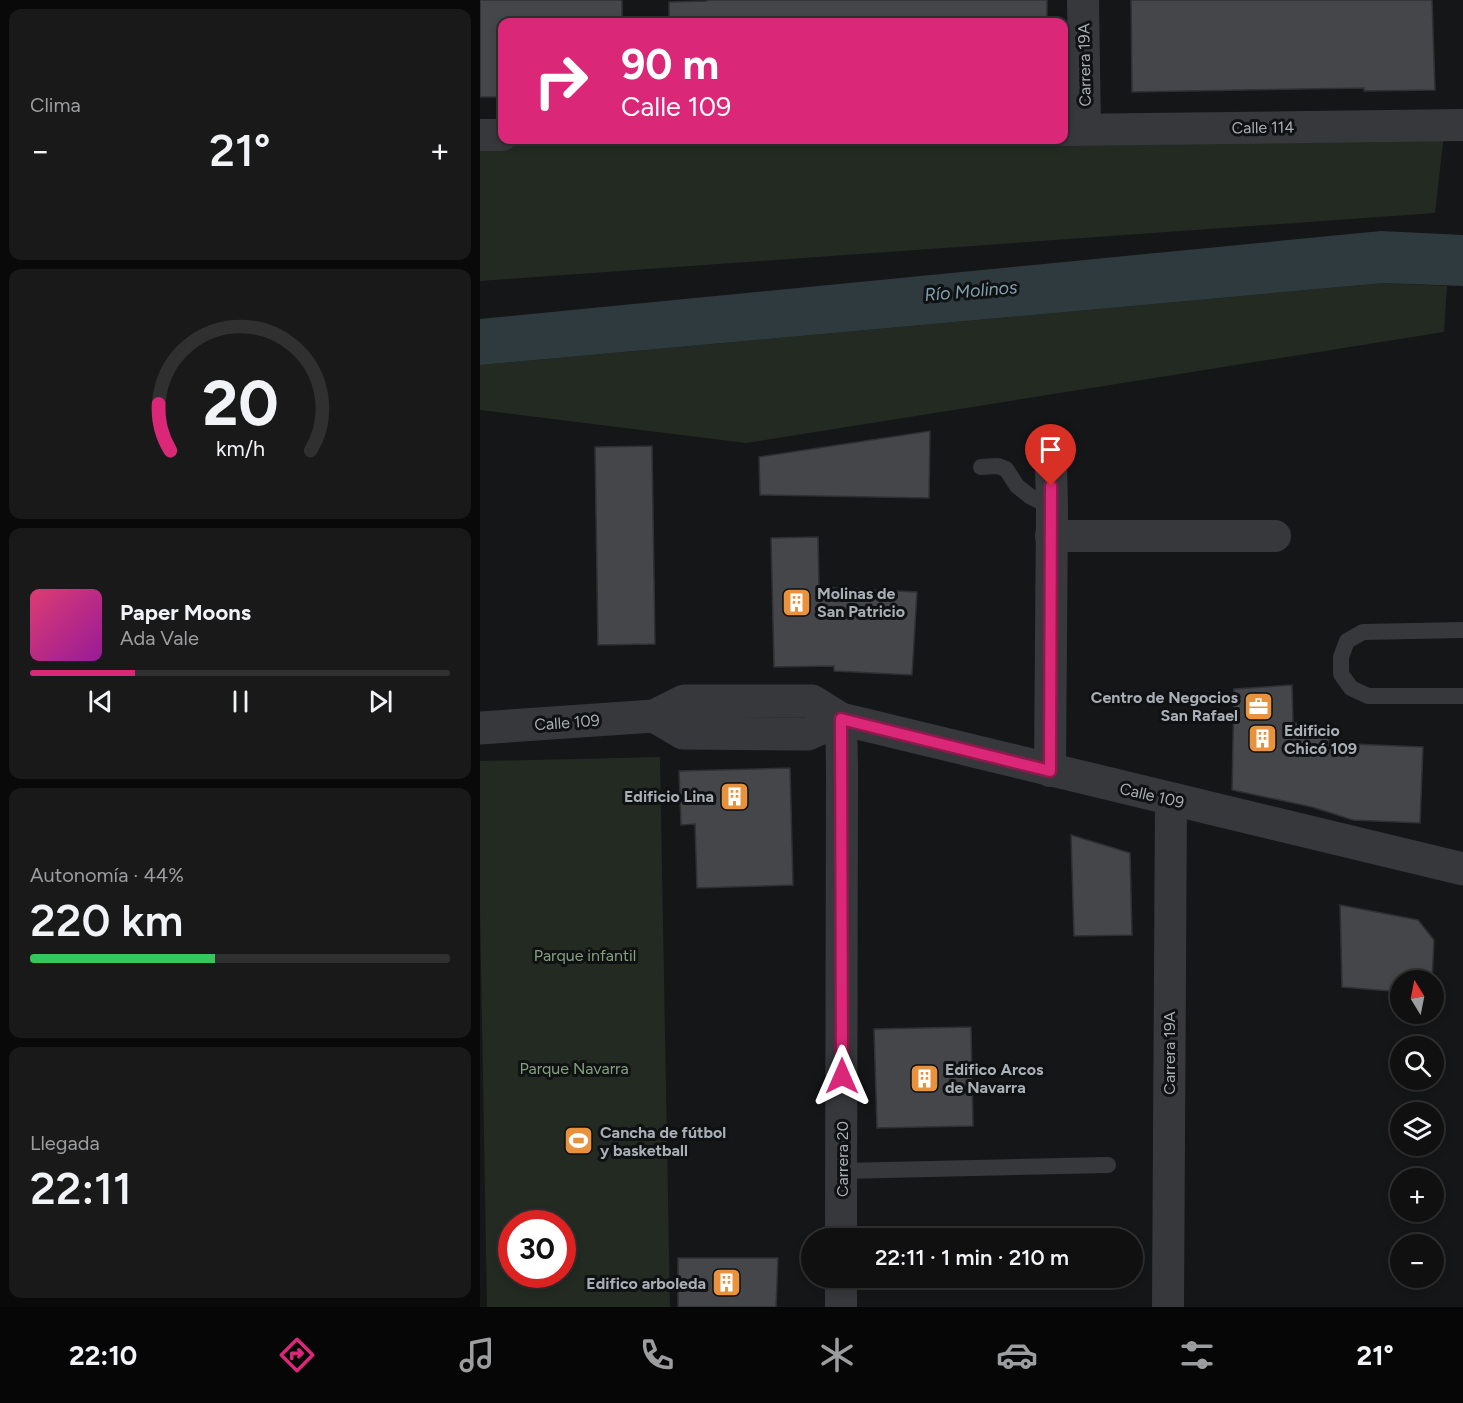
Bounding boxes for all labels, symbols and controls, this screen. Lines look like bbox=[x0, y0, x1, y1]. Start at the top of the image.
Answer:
street label: Carrera 19A bbox=[1074, 23, 1095, 107]
text: 90 m bbox=[621, 39, 719, 90]
icon: right bbox=[522, 42, 600, 120]
text: Calle 109 bbox=[621, 90, 731, 123]
text: Clima bbox=[30, 93, 81, 117]
street label: Calle 114 bbox=[1232, 117, 1295, 138]
text: 21° bbox=[209, 123, 271, 177]
text: − bbox=[30, 131, 51, 170]
text: + bbox=[429, 131, 450, 170]
water label: Río Molinos bbox=[924, 276, 1019, 306]
text: 20 bbox=[202, 366, 278, 441]
pin bbox=[1025, 424, 1076, 486]
icon: arrive bbox=[1034, 433, 1067, 466]
text: km/h bbox=[216, 436, 264, 461]
place label: Molinas de San Patricio bbox=[817, 584, 905, 621]
building icon: Molinas de San Patricio bbox=[780, 586, 812, 618]
text: Paper Moons bbox=[120, 599, 251, 626]
text: Ada Vale bbox=[120, 626, 199, 650]
icon: previous bbox=[84, 685, 117, 718]
icon: pause bbox=[224, 685, 257, 718]
icon: next bbox=[364, 685, 397, 718]
place label: Centro de Negocios San Rafael bbox=[1091, 688, 1239, 725]
office icon: Centro de Negocios San Rafael bbox=[1243, 690, 1275, 722]
street label: Calle 109 bbox=[534, 711, 600, 734]
place label: Edificio Chicó 109 bbox=[1284, 721, 1357, 758]
building icon: Edificio Chicó 109 bbox=[1247, 723, 1279, 755]
street label: Calle 109 bbox=[1118, 779, 1186, 812]
building icon: Edificio Lina bbox=[719, 780, 751, 812]
place label: Edificio Lina bbox=[624, 787, 714, 806]
text: Autonomía · 44% bbox=[30, 863, 184, 887]
text: 220 km bbox=[30, 893, 183, 947]
park label: Parque infantil bbox=[534, 946, 636, 965]
north arrow bbox=[1390, 970, 1444, 1024]
map controls bbox=[1390, 970, 1444, 1288]
street label: Carrera 19A bbox=[1160, 1011, 1179, 1095]
button: search bbox=[1390, 1036, 1444, 1090]
position arrow bbox=[810, 1044, 874, 1108]
park label: Parque Navarra bbox=[519, 1059, 629, 1078]
place label: Edifico Arcos de Navarra bbox=[945, 1060, 1044, 1097]
building icon: Edifico Arcos de Navarra bbox=[908, 1062, 940, 1094]
button: layers bbox=[1390, 1102, 1444, 1156]
street label: Carrera 20 bbox=[833, 1121, 852, 1197]
place label: Cancha de fútbol y basketball bbox=[600, 1123, 726, 1160]
sports icon: Cancha de fútbol y basketball bbox=[563, 1125, 595, 1157]
text: Llegada bbox=[30, 1131, 100, 1155]
text: 22:11 bbox=[30, 1161, 132, 1215]
button: + bbox=[1390, 1168, 1444, 1222]
speed limit sign: 30 bbox=[498, 1210, 576, 1288]
button: − bbox=[1390, 1234, 1444, 1288]
text: 22:11 · 1 min · 210 m bbox=[875, 1244, 1069, 1271]
building icon: Edifico arboleda bbox=[711, 1267, 743, 1299]
place label: Edifico arboleda bbox=[586, 1274, 706, 1293]
icon: directions bbox=[276, 1334, 318, 1376]
icon: music bbox=[456, 1334, 498, 1376]
icon: phone bbox=[636, 1334, 678, 1376]
icon: climate bbox=[816, 1334, 858, 1376]
icon: car bbox=[996, 1334, 1038, 1376]
icon: filters bbox=[1176, 1334, 1218, 1376]
text: 22:10 bbox=[69, 1339, 137, 1372]
text: 21° bbox=[1357, 1339, 1394, 1372]

